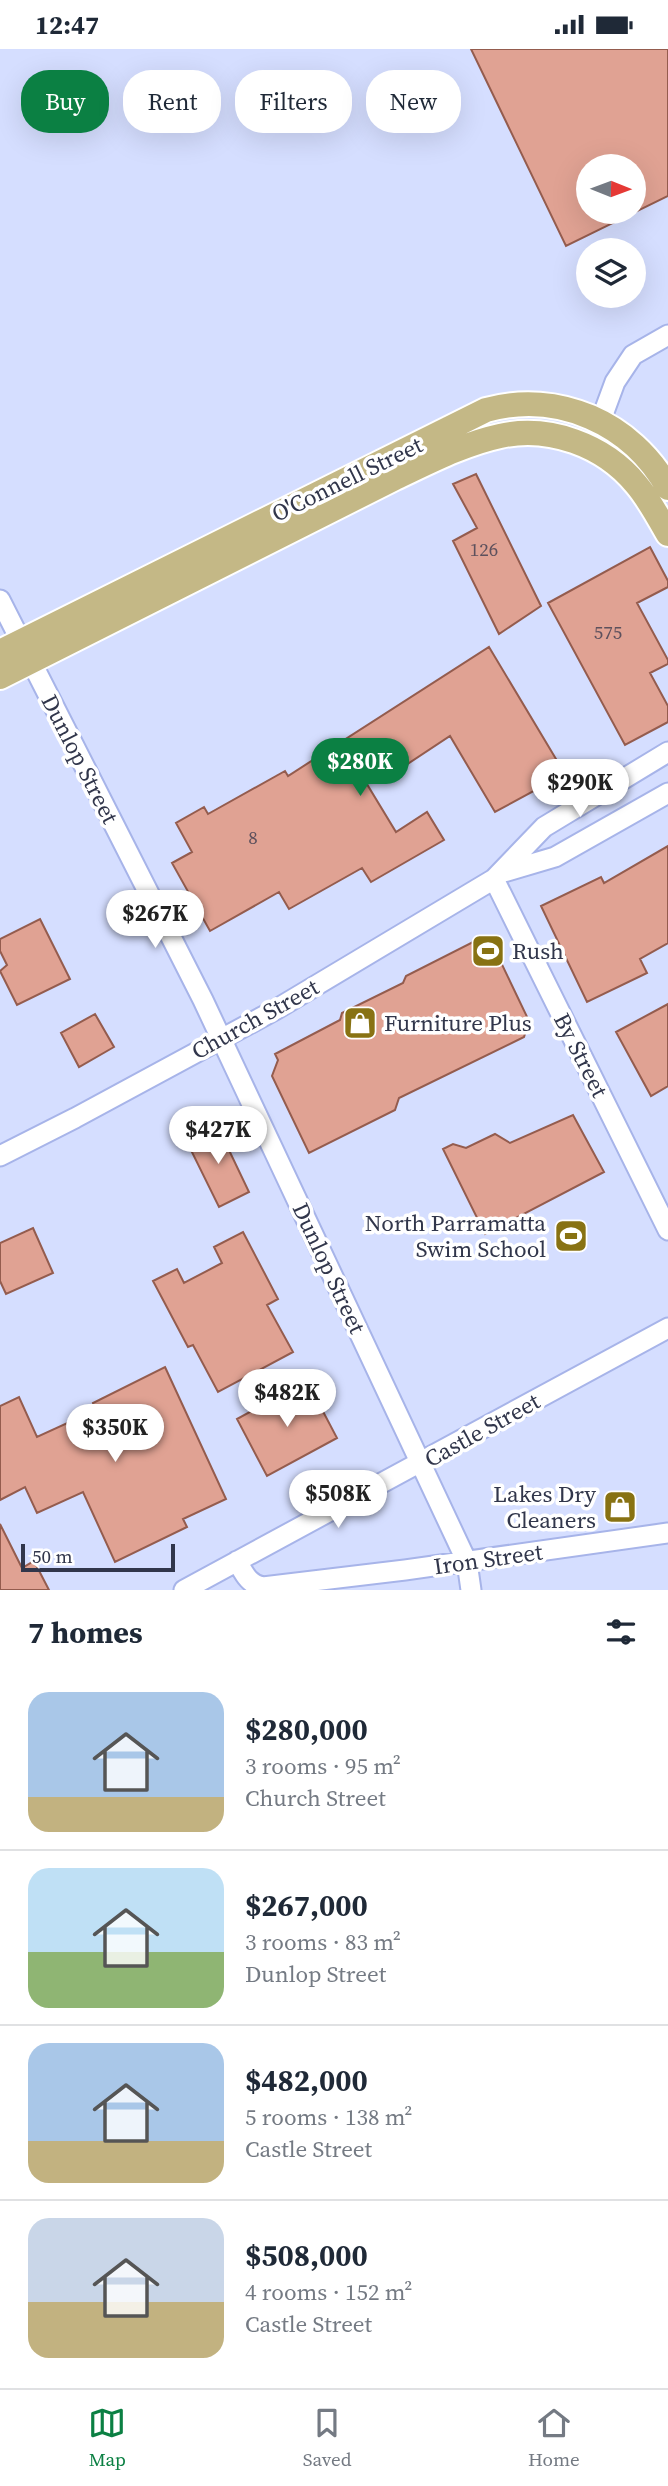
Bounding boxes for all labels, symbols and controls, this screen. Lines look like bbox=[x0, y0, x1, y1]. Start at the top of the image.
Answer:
text: 12:47 bbox=[35, 7, 99, 43]
chip: Buy bbox=[21, 70, 109, 133]
chip: Rent bbox=[123, 70, 221, 133]
chip: Filters bbox=[235, 70, 352, 133]
chip: New bbox=[366, 70, 461, 133]
north arrow bbox=[576, 154, 646, 224]
map controls bbox=[576, 154, 646, 308]
button: layers bbox=[576, 238, 646, 308]
street label: O'Connell Street bbox=[266, 428, 428, 529]
house number: 126 bbox=[470, 536, 498, 562]
house number: 575 bbox=[594, 619, 622, 645]
street label: Dunlop Street bbox=[34, 689, 127, 830]
pin: $280K bbox=[311, 739, 409, 798]
text: $280K bbox=[327, 745, 393, 777]
pin: $290K bbox=[531, 759, 629, 819]
text: $290K bbox=[547, 766, 613, 798]
house number: 8 bbox=[248, 824, 258, 850]
pin: $267K bbox=[106, 891, 204, 950]
text: $267K bbox=[122, 897, 188, 929]
sports icon: Rush bbox=[469, 932, 507, 970]
place label: Rush bbox=[512, 935, 564, 967]
street label: Church Street bbox=[186, 971, 325, 1067]
shop icon: Furniture Plus bbox=[341, 1004, 379, 1042]
place label: Furniture Plus bbox=[384, 1007, 532, 1039]
street label: By Street bbox=[546, 1007, 616, 1103]
pin: $427K bbox=[169, 1107, 267, 1166]
text: $427K bbox=[185, 1113, 251, 1145]
street label: Dunlop Street bbox=[285, 1197, 374, 1339]
place label: North Parramatta Swim School bbox=[365, 1207, 546, 1265]
sports icon: North Parramatta Swim School bbox=[552, 1217, 590, 1255]
pin: $482K bbox=[238, 1369, 336, 1429]
text: $482K bbox=[254, 1376, 320, 1408]
street label: Castle Street bbox=[419, 1385, 546, 1475]
pin: $350K bbox=[66, 1405, 164, 1464]
text: $350K bbox=[82, 1411, 148, 1443]
pin: $508K bbox=[289, 1471, 387, 1530]
text: $508K bbox=[305, 1477, 371, 1509]
place label: Lakes Dry Cleaners bbox=[493, 1478, 596, 1536]
shop icon: Lakes Dry Cleaners bbox=[601, 1488, 639, 1526]
street label: Iron Street bbox=[432, 1535, 545, 1582]
scale bar bbox=[21, 1541, 175, 1573]
text: 50 m bbox=[32, 1543, 73, 1569]
text: 7 homes bbox=[28, 1612, 143, 1653]
icon: filters bbox=[602, 1613, 640, 1651]
text: $280,000 bbox=[245, 1709, 368, 1750]
icon: home bbox=[84, 1720, 168, 1804]
text: 3 rooms · 95 m² bbox=[245, 1750, 401, 1782]
text: Church Street bbox=[245, 1782, 386, 1814]
text: $267,000 bbox=[245, 1885, 368, 1926]
icon: home bbox=[84, 1896, 168, 1980]
text: 3 rooms · 83 m² bbox=[245, 1926, 401, 1958]
text: Dunlop Street bbox=[245, 1958, 386, 1990]
text: $482,000 bbox=[245, 2060, 368, 2101]
icon: home bbox=[84, 2071, 168, 2155]
text: 5 rooms · 138 m² bbox=[245, 2101, 412, 2133]
text: Castle Street bbox=[245, 2133, 372, 2165]
text: $508,000 bbox=[245, 2235, 368, 2276]
icon: home bbox=[84, 2246, 168, 2330]
text: 4 rooms · 152 m² bbox=[245, 2276, 412, 2308]
text: Castle Street bbox=[245, 2308, 372, 2340]
tab: Map bbox=[88, 2404, 126, 2472]
tab: Saved bbox=[303, 2404, 351, 2472]
tab: Home bbox=[528, 2404, 580, 2472]

